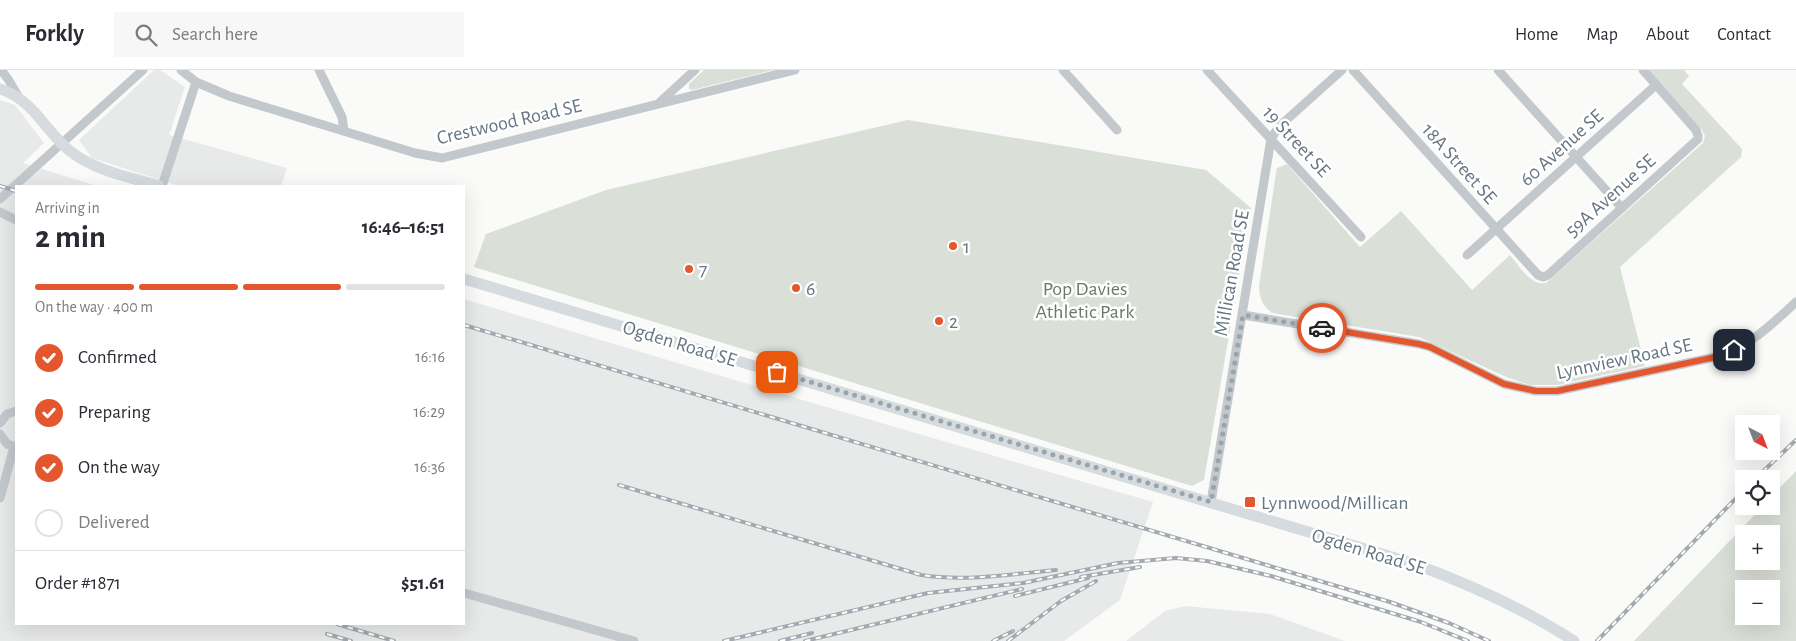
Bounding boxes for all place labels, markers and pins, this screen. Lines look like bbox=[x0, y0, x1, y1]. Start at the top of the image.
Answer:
place label: 1 bbox=[963, 237, 970, 257]
marker: 1 bbox=[947, 240, 959, 252]
place label: 7 bbox=[699, 260, 707, 280]
marker: 7 bbox=[683, 263, 695, 275]
place label: 6 bbox=[806, 279, 815, 299]
marker: 6 bbox=[790, 282, 802, 294]
place label: 2 bbox=[949, 312, 958, 332]
marker: 2 bbox=[933, 315, 945, 327]
pin bbox=[1713, 329, 1755, 371]
pin bbox=[756, 351, 798, 393]
place label: Lynnwood/Millican bbox=[1261, 493, 1409, 513]
marker: Lynnwood/Millican bbox=[1243, 495, 1257, 509]

